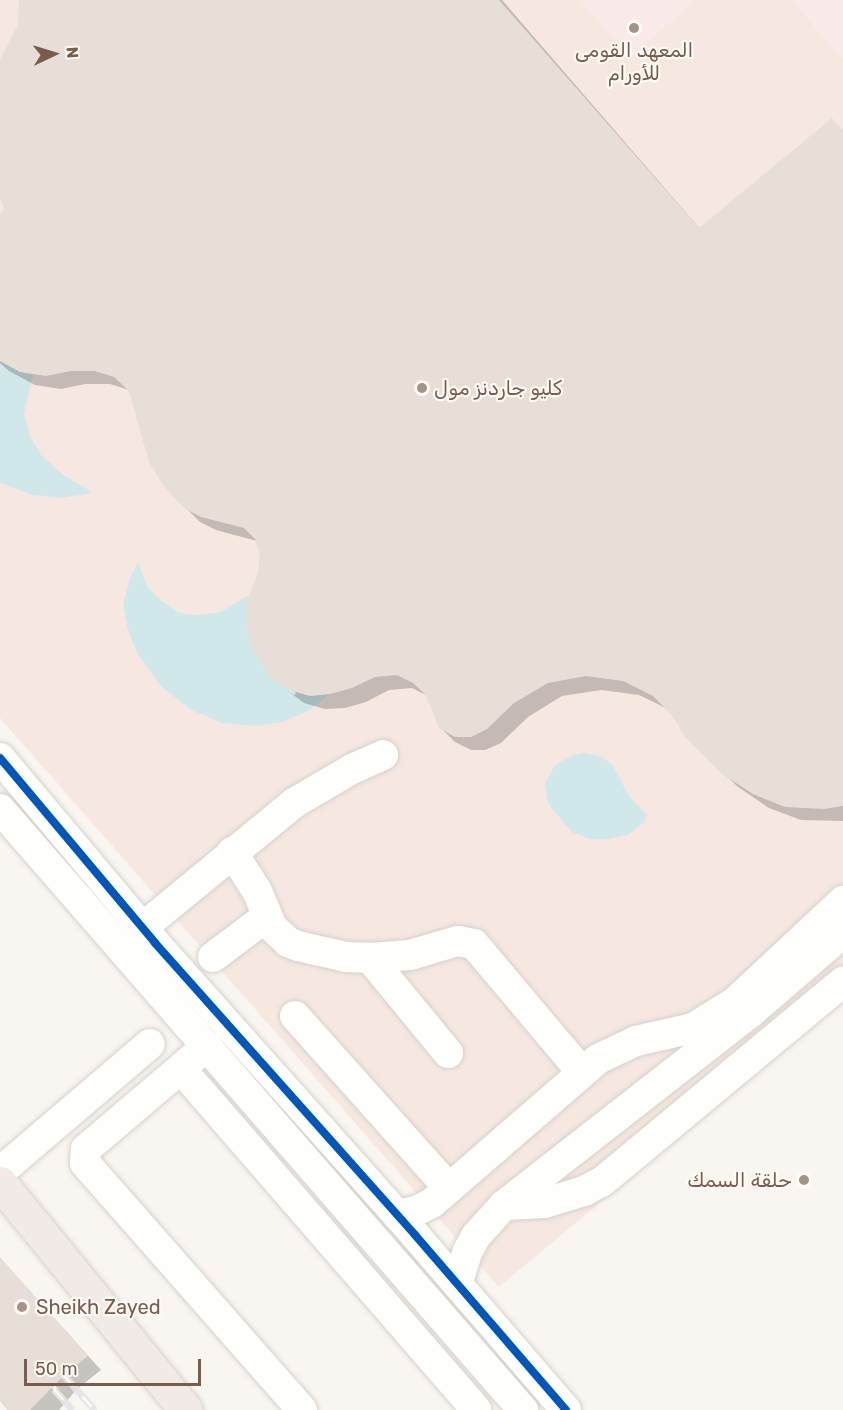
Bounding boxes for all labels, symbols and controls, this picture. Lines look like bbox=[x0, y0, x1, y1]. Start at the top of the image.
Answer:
marker: المعهد القومى للأورام bbox=[625, 19, 643, 37]
north arrow bbox=[24, 24, 84, 84]
place label: المعهد القومى للأورام bbox=[575, 39, 693, 86]
text: N bbox=[63, 46, 82, 59]
place label: كليو جاردنز مول bbox=[434, 376, 562, 400]
marker: كليو جاردنز مول bbox=[415, 381, 429, 395]
place label: حلقة السمك bbox=[687, 1168, 792, 1192]
marker: حلقة السمك bbox=[797, 1173, 811, 1187]
place label: Sheikh Zayed bbox=[36, 1295, 161, 1319]
marker: Sheikh Zayed bbox=[13, 1298, 31, 1316]
scale bar bbox=[27, 1347, 204, 1385]
text: 50 m bbox=[35, 1358, 78, 1380]

